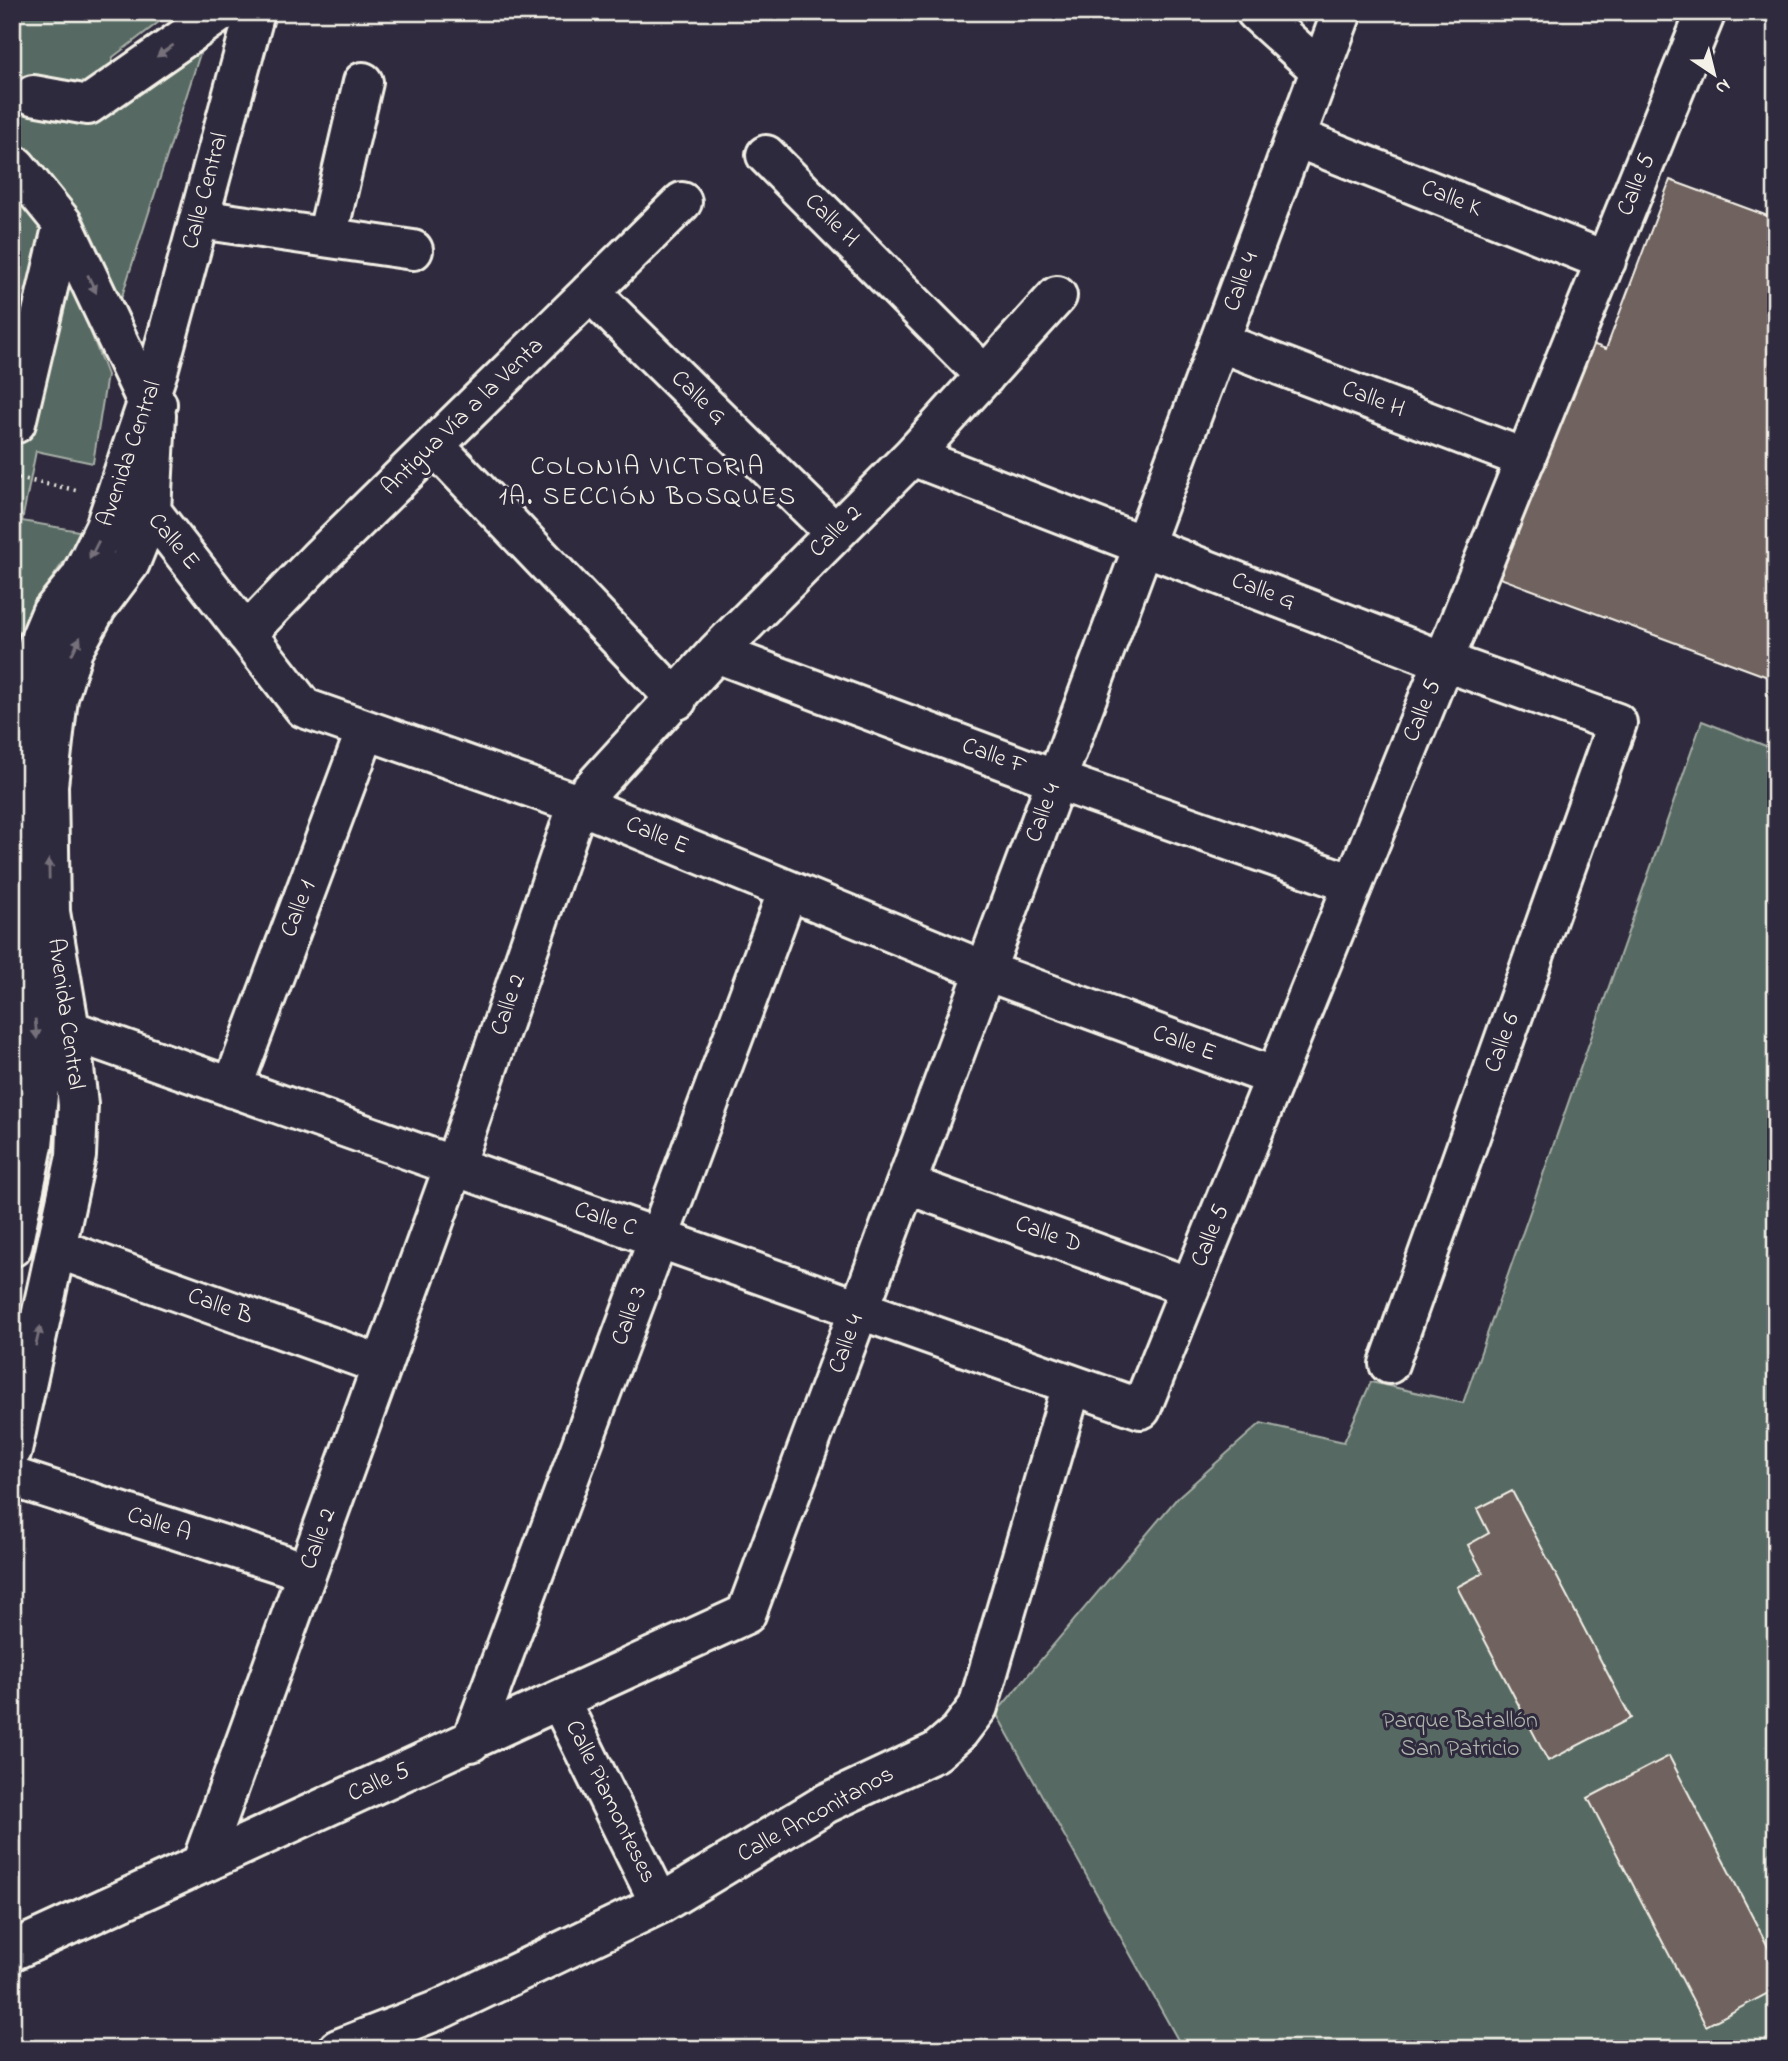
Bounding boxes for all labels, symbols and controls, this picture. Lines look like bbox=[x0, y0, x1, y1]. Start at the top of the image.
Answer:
north arrow bbox=[1680, 38, 1750, 108]
one-way arrow bbox=[156, 44, 174, 58]
text: N bbox=[1709, 71, 1735, 101]
street label: Calle Central bbox=[174, 129, 238, 253]
street label: Calle 5 bbox=[1609, 148, 1665, 222]
street label: Calle K bbox=[1415, 171, 1487, 227]
street label: Calle H bbox=[796, 186, 866, 256]
street label: Calle 4 bbox=[1215, 247, 1269, 317]
one-way arrow bbox=[87, 274, 98, 295]
street label: Antigua Vía a la Venta bbox=[374, 330, 552, 504]
street label: Calle G bbox=[662, 362, 734, 434]
street label: Calle H bbox=[1336, 372, 1410, 428]
street label: Avenida Central bbox=[89, 376, 171, 532]
district label: COLONIA VICTORIA 1A. SECCIÓN BOSQUES bbox=[499, 449, 797, 517]
street label: Calle 2 bbox=[801, 497, 871, 567]
street label: Calle E bbox=[139, 506, 207, 578]
one-way arrow bbox=[88, 540, 99, 560]
street label: Calle G bbox=[1226, 564, 1300, 620]
one-way arrow bbox=[70, 635, 82, 656]
street label: Calle 5 bbox=[1395, 674, 1451, 748]
street label: Calle F bbox=[957, 729, 1032, 785]
street label: Calle 4 bbox=[1017, 778, 1071, 848]
street label: Calle E bbox=[620, 808, 694, 864]
one-way arrow bbox=[43, 858, 55, 880]
street label: Calle 1 bbox=[272, 875, 326, 943]
street label: Avenida Central bbox=[37, 936, 93, 1092]
street label: Calle 2 bbox=[482, 970, 536, 1040]
street label: Calle 6 bbox=[1476, 1008, 1530, 1078]
street label: Calle E bbox=[1147, 1016, 1221, 1072]
one-way arrow bbox=[31, 1018, 42, 1040]
street label: Calle C bbox=[569, 1193, 641, 1247]
street label: Calle 5 bbox=[1183, 1199, 1239, 1273]
street label: Calle D bbox=[1010, 1207, 1086, 1263]
street label: Calle B bbox=[182, 1279, 258, 1335]
street label: Calle 3 bbox=[603, 1281, 657, 1351]
street label: Calle 4 bbox=[820, 1309, 874, 1379]
one-way arrow bbox=[33, 1325, 44, 1347]
street label: Calle A bbox=[122, 1498, 196, 1552]
street label: Calle 2 bbox=[292, 1503, 346, 1575]
park label: Parque Batallón San Patricio bbox=[1382, 1704, 1538, 1767]
street label: Calle Piamonteses bbox=[555, 1715, 665, 1889]
street label: Calle 5 bbox=[342, 1754, 416, 1812]
street label: Calle Anconitanos bbox=[731, 1757, 901, 1873]

